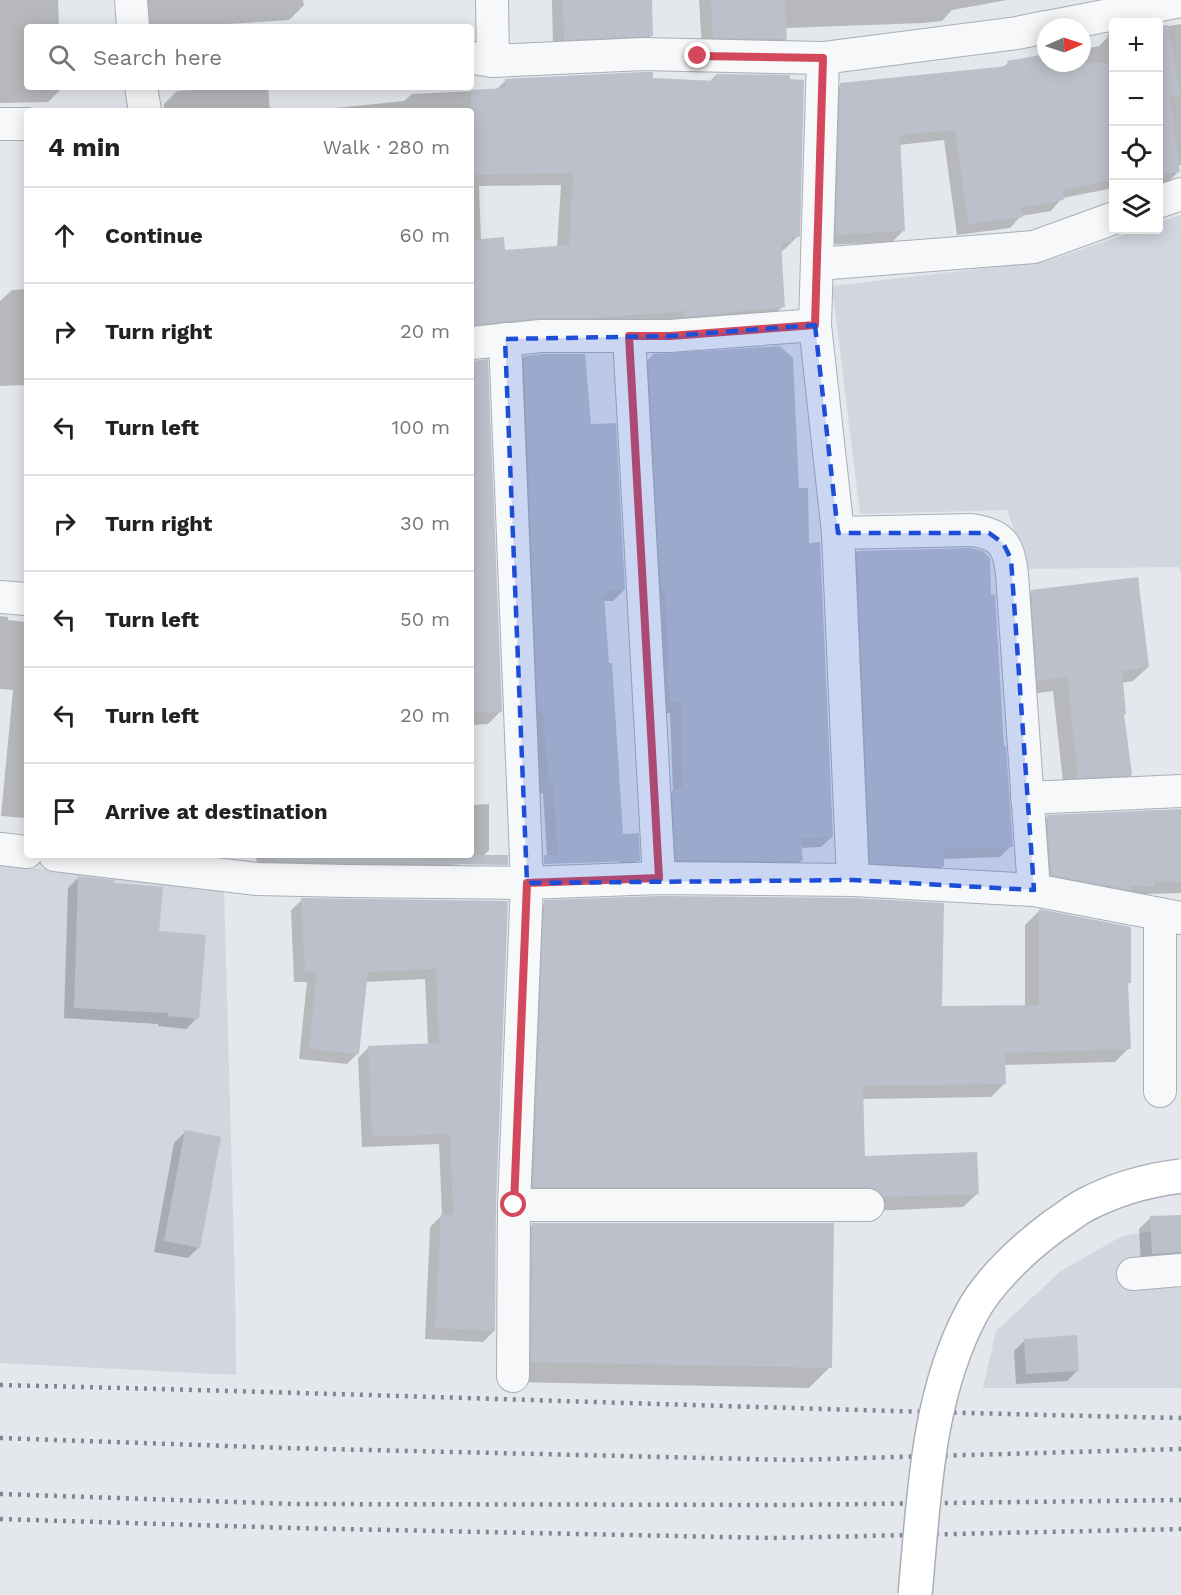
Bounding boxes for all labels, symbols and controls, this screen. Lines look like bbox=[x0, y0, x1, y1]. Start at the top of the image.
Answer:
north arrow bbox=[1037, 18, 1091, 72]
map controls bbox=[1109, 18, 1163, 234]
button: + bbox=[1109, 18, 1163, 72]
search box bbox=[24, 24, 474, 90]
icon: search bbox=[45, 41, 78, 74]
route end bbox=[684, 42, 710, 68]
text: Search here bbox=[93, 45, 222, 70]
button: − bbox=[1109, 72, 1163, 126]
button: locate bbox=[1109, 126, 1163, 180]
text: 4 min bbox=[48, 132, 120, 162]
text: Walk · 280 m bbox=[323, 135, 450, 159]
button: layers bbox=[1109, 180, 1163, 234]
icon: ahead bbox=[48, 219, 81, 252]
text: Continue bbox=[105, 223, 203, 248]
text: 60 m bbox=[400, 223, 450, 247]
icon: right bbox=[48, 315, 81, 348]
text: Turn right bbox=[105, 319, 212, 344]
text: 20 m bbox=[400, 319, 450, 343]
icon: left bbox=[48, 411, 81, 444]
text: Turn left bbox=[105, 415, 199, 440]
text: 100 m bbox=[391, 415, 450, 439]
icon: right bbox=[48, 507, 81, 540]
text: Turn right bbox=[105, 511, 212, 536]
text: 30 m bbox=[400, 511, 450, 535]
icon: left bbox=[48, 603, 81, 636]
text: Turn left bbox=[105, 607, 199, 632]
text: 50 m bbox=[400, 607, 450, 631]
icon: left bbox=[48, 699, 81, 732]
text: Turn left bbox=[105, 703, 199, 728]
text: 20 m bbox=[400, 703, 450, 727]
icon: arrive bbox=[48, 795, 81, 828]
text: Arrive at destination bbox=[105, 799, 328, 824]
route start bbox=[500, 1191, 526, 1217]

